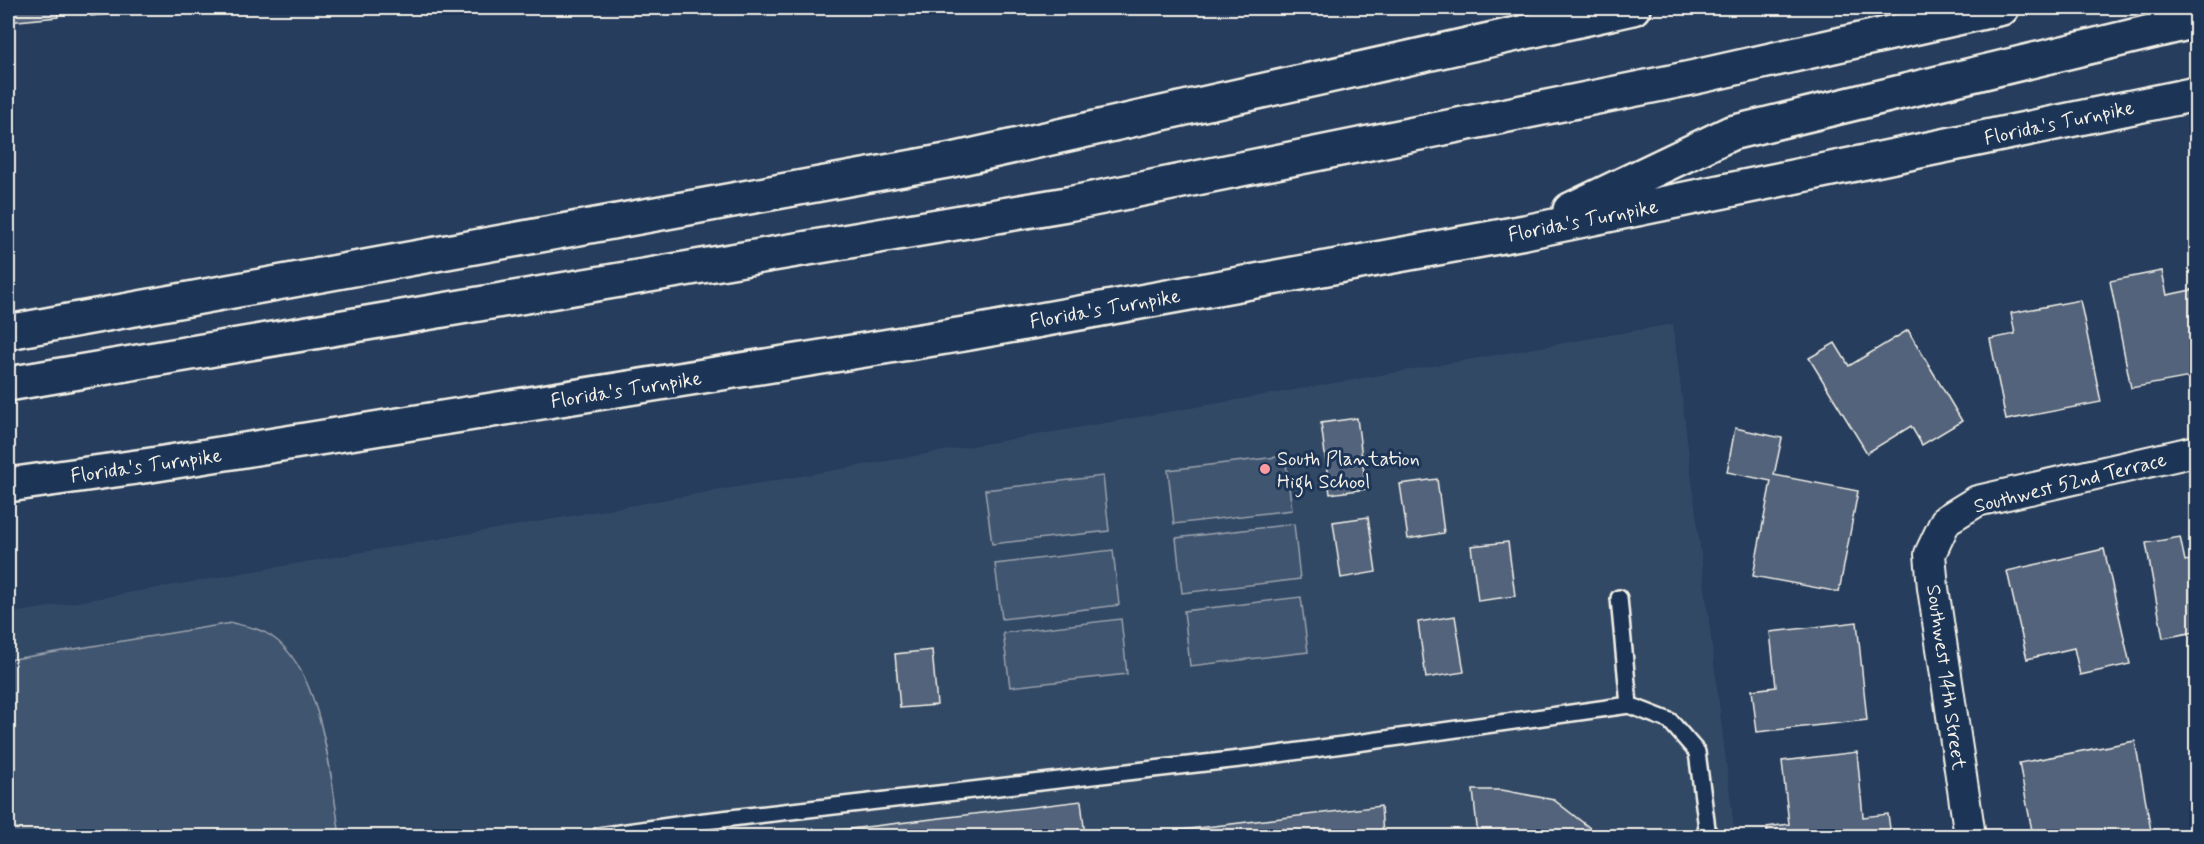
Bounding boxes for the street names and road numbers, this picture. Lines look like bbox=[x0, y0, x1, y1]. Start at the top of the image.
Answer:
street label: Florida's Turnpike bbox=[1982, 94, 2137, 153]
street label: Florida's Turnpike bbox=[1506, 194, 1661, 249]
street label: Florida's Turnpike bbox=[1028, 283, 1183, 336]
street label: Florida's Turnpike bbox=[549, 365, 704, 416]
street label: Florida's Turnpike bbox=[69, 442, 224, 490]
street label: Southwest 52nd Terrace bbox=[1971, 446, 2169, 520]
street label: Southwest 14th Street bbox=[1919, 583, 1972, 772]

